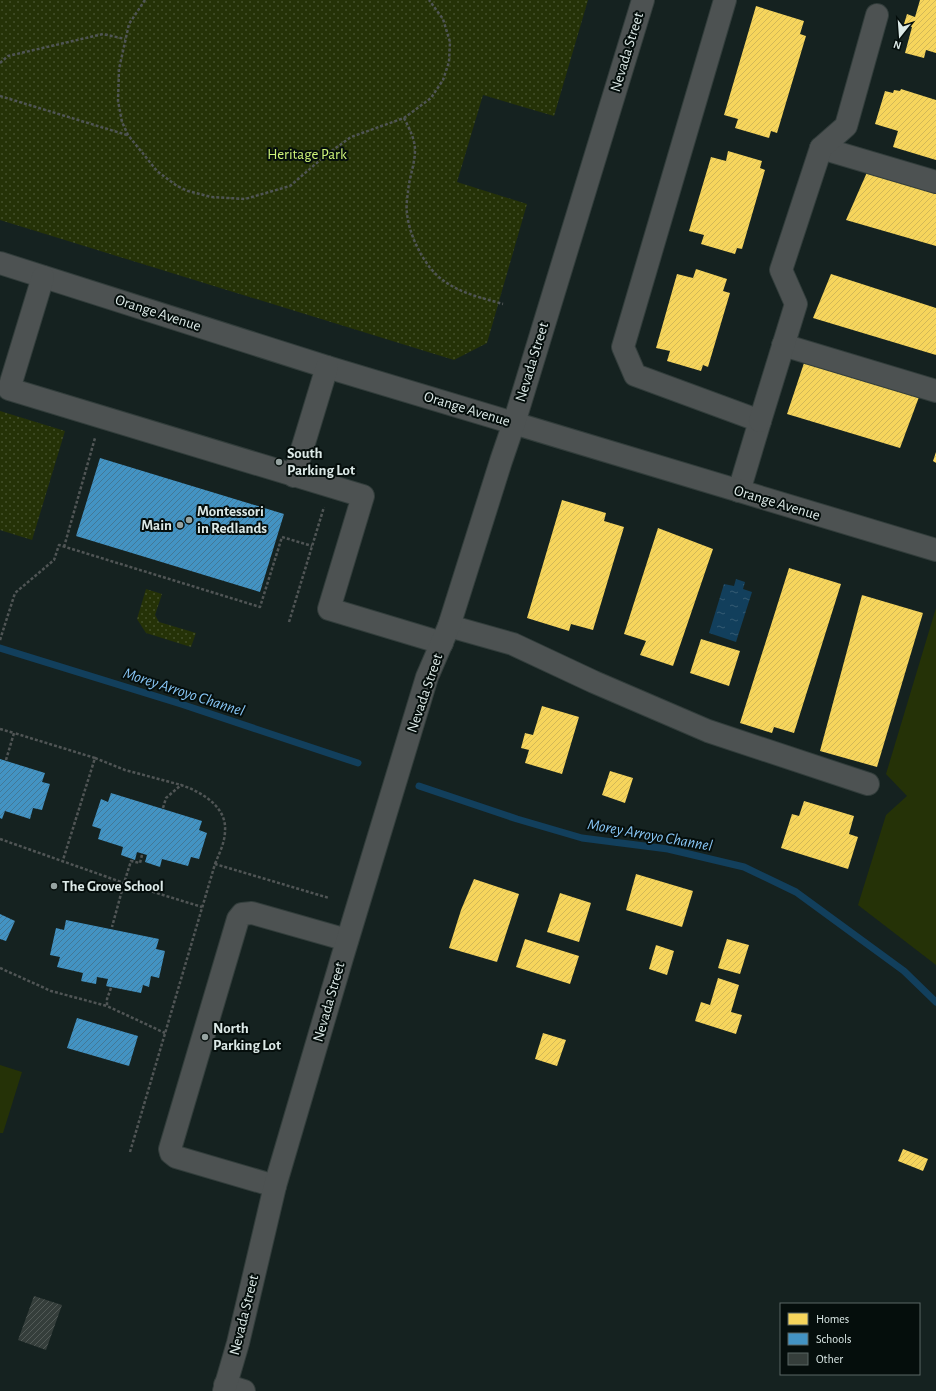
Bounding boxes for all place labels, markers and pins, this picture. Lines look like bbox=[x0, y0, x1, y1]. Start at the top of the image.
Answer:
place label: South Parking Lot bbox=[287, 446, 355, 478]
marker: South Parking Lot bbox=[274, 457, 284, 467]
place label: Montessori in Redlands bbox=[197, 504, 267, 536]
marker: Montessori in Redlands bbox=[184, 515, 194, 525]
place label: Main bbox=[141, 518, 172, 533]
marker: Main bbox=[175, 520, 185, 530]
place label: The Grove School bbox=[62, 879, 164, 894]
marker: The Grove School bbox=[49, 881, 59, 891]
place label: North Parking Lot bbox=[213, 1021, 281, 1053]
marker: North Parking Lot bbox=[200, 1032, 210, 1042]

